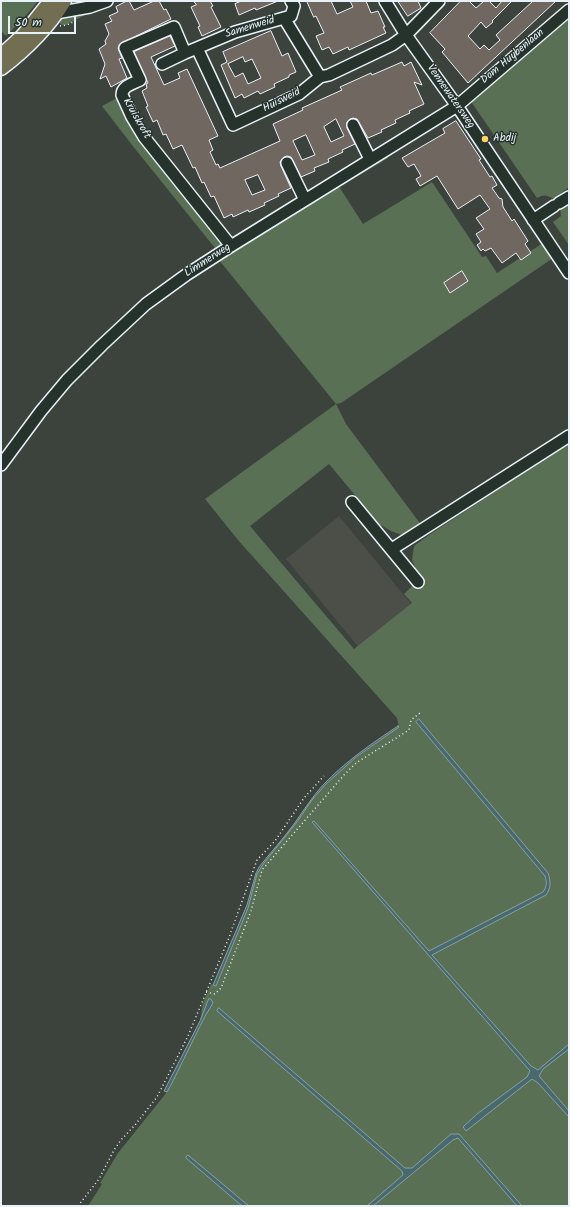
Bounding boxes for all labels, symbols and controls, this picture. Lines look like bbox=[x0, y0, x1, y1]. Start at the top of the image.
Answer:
scale bar bbox=[10, 8, 78, 34]
text: 50 m bbox=[15, 13, 42, 32]
street label: Samenweid bbox=[224, 14, 276, 42]
street label: Dom Huybenlaan bbox=[479, 27, 547, 87]
street label: Vennewatersweg bbox=[423, 62, 477, 132]
street label: Huisweid bbox=[261, 86, 303, 116]
street label: Kruiskroft bbox=[119, 96, 153, 142]
place label: Abdij bbox=[493, 132, 516, 146]
marker: Abdij bbox=[480, 134, 490, 144]
street label: Limmerweg bbox=[182, 241, 234, 281]

